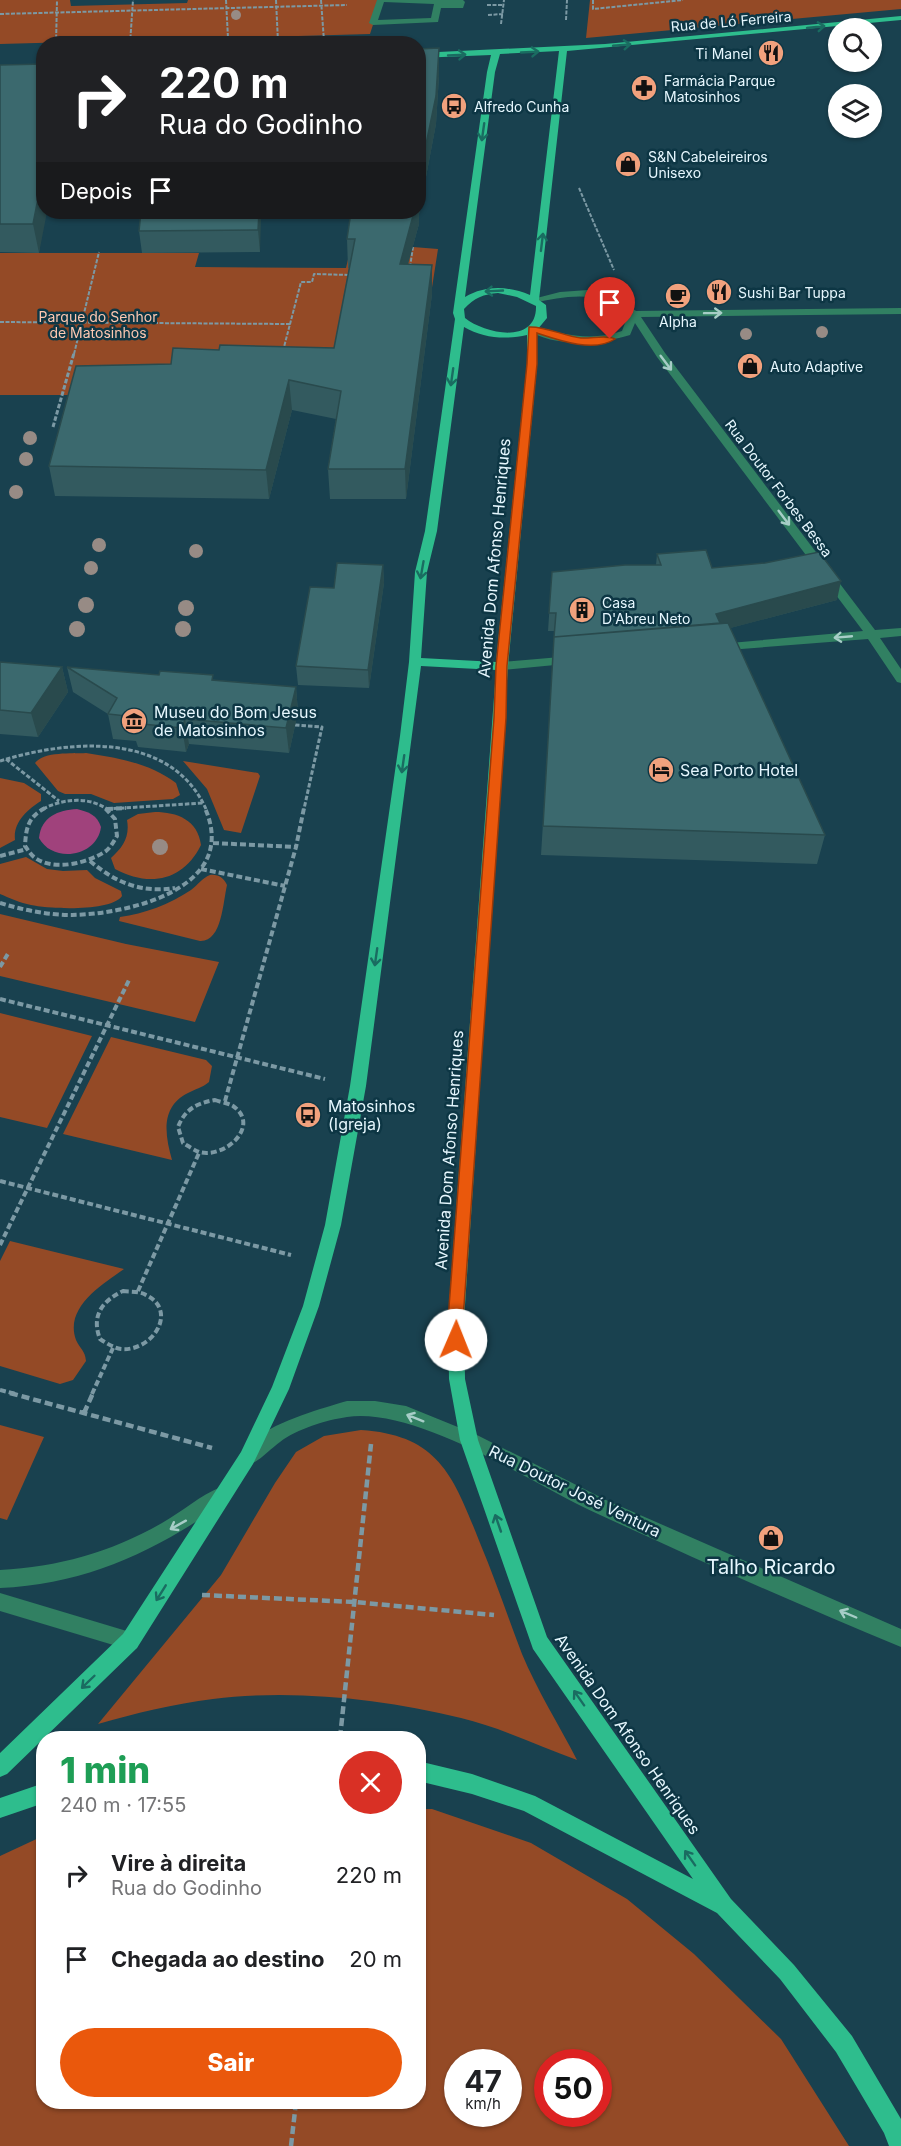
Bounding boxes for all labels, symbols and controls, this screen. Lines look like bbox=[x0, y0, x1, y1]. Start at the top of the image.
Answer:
street label: Rua de Ló Ferreira bbox=[670, 7, 792, 35]
map controls bbox=[828, 18, 882, 138]
button: search bbox=[828, 18, 882, 72]
one-way arrow bbox=[805, 21, 825, 32]
restaurant icon: Ti Manel bbox=[756, 38, 786, 68]
one-way arrow bbox=[611, 39, 631, 50]
place label: Ti Manel bbox=[695, 45, 752, 62]
one-way arrow bbox=[519, 46, 539, 57]
one-way arrow bbox=[447, 50, 467, 61]
text: 220 m bbox=[159, 57, 289, 108]
icon: right bbox=[60, 60, 138, 138]
place label: Farmácia Parque Matosinhos bbox=[664, 72, 775, 105]
pharmacy icon: Farmácia Parque Matosinhos bbox=[629, 73, 659, 103]
button: layers bbox=[828, 84, 882, 138]
bus stop icon: Alfredo Cunha bbox=[439, 91, 469, 121]
place label: Alfredo Cunha bbox=[474, 98, 569, 115]
text: Rua do Godinho bbox=[159, 108, 363, 141]
one-way arrow bbox=[477, 121, 488, 141]
place label: S&N Cabeleireiros Unisexo bbox=[648, 148, 768, 181]
shop icon: S&N Cabeleireiros Unisexo bbox=[613, 149, 643, 179]
icon: arrive bbox=[144, 174, 177, 207]
text: Depois bbox=[60, 178, 132, 204]
one-way arrow bbox=[536, 232, 547, 252]
pin bbox=[584, 277, 635, 339]
restaurant icon: Sushi Bar Tuppa bbox=[704, 277, 734, 307]
cafe icon: Alpha bbox=[663, 281, 693, 311]
place label: Sushi Bar Tuppa bbox=[738, 284, 846, 301]
one-way arrow bbox=[485, 286, 505, 297]
icon: arrive bbox=[593, 286, 626, 319]
one-way arrow bbox=[702, 307, 722, 319]
park label: Parque do Senhor de Matosinhos bbox=[38, 308, 158, 341]
place label: Alpha bbox=[659, 313, 697, 330]
shop icon: Auto Adaptive bbox=[735, 351, 765, 381]
one-way arrow bbox=[660, 354, 673, 370]
place label: Auto Adaptive bbox=[770, 358, 863, 375]
one-way arrow bbox=[447, 367, 458, 387]
street label: Rua Doutor Forbes Bessa bbox=[722, 416, 836, 560]
street label: Avenida Dom Afonso Henriques bbox=[474, 438, 514, 678]
one-way arrow bbox=[778, 510, 790, 526]
one-way arrow bbox=[416, 559, 427, 579]
place label: Casa D'Abreu Neto bbox=[602, 594, 690, 627]
building icon: Casa D'Abreu Neto bbox=[567, 595, 597, 625]
one-way arrow bbox=[833, 632, 853, 643]
place label: Museu do Bom Jesus de Matosinhos bbox=[154, 702, 317, 740]
museum icon: Museu do Bom Jesus de Matosinhos bbox=[119, 706, 149, 736]
one-way arrow bbox=[397, 753, 408, 773]
hotel icon: Sea Porto Hotel bbox=[646, 755, 676, 785]
place label: Sea Porto Hotel bbox=[680, 760, 798, 780]
one-way arrow bbox=[370, 946, 381, 966]
street label: Avenida Dom Afonso Henriques bbox=[431, 1030, 467, 1270]
place label: Matosinhos (Igreja) bbox=[328, 1096, 415, 1134]
bus stop icon: Matosinhos (Igreja) bbox=[293, 1100, 323, 1130]
position arrow bbox=[424, 1308, 488, 1372]
one-way arrow bbox=[406, 1411, 425, 1422]
street label: Rua Doutor José Ventura bbox=[486, 1441, 664, 1541]
one-way arrow bbox=[491, 1514, 502, 1533]
one-way arrow bbox=[170, 1520, 188, 1531]
shop icon: Talho Ricardo bbox=[756, 1523, 786, 1553]
place label: Talho Ricardo bbox=[707, 1555, 835, 1579]
one-way arrow bbox=[154, 1584, 166, 1601]
one-way arrow bbox=[839, 1607, 857, 1619]
street label: Avenida Dom Afonso Henriques bbox=[551, 1630, 705, 1838]
one-way arrow bbox=[81, 1674, 96, 1689]
one-way arrow bbox=[573, 1690, 585, 1707]
text: 1 min bbox=[60, 1748, 150, 1792]
button: close bbox=[339, 1751, 402, 1814]
text: 240 m · 17:55 bbox=[60, 1793, 186, 1817]
text: Vire à direita bbox=[111, 1850, 246, 1876]
one-way arrow bbox=[684, 1850, 696, 1867]
icon: right bbox=[60, 1859, 93, 1892]
text: 220 m bbox=[336, 1862, 402, 1888]
text: Rua do Godinho bbox=[111, 1876, 262, 1900]
icon: arrive bbox=[60, 1943, 93, 1976]
text: Chegada ao destino bbox=[111, 1946, 325, 1972]
text: 20 m bbox=[349, 1946, 402, 1972]
button: Sair bbox=[60, 2028, 402, 2097]
speed limit sign: 50 bbox=[534, 2049, 612, 2127]
text: 47 bbox=[464, 2063, 502, 2099]
text: km/h bbox=[465, 2094, 501, 2113]

